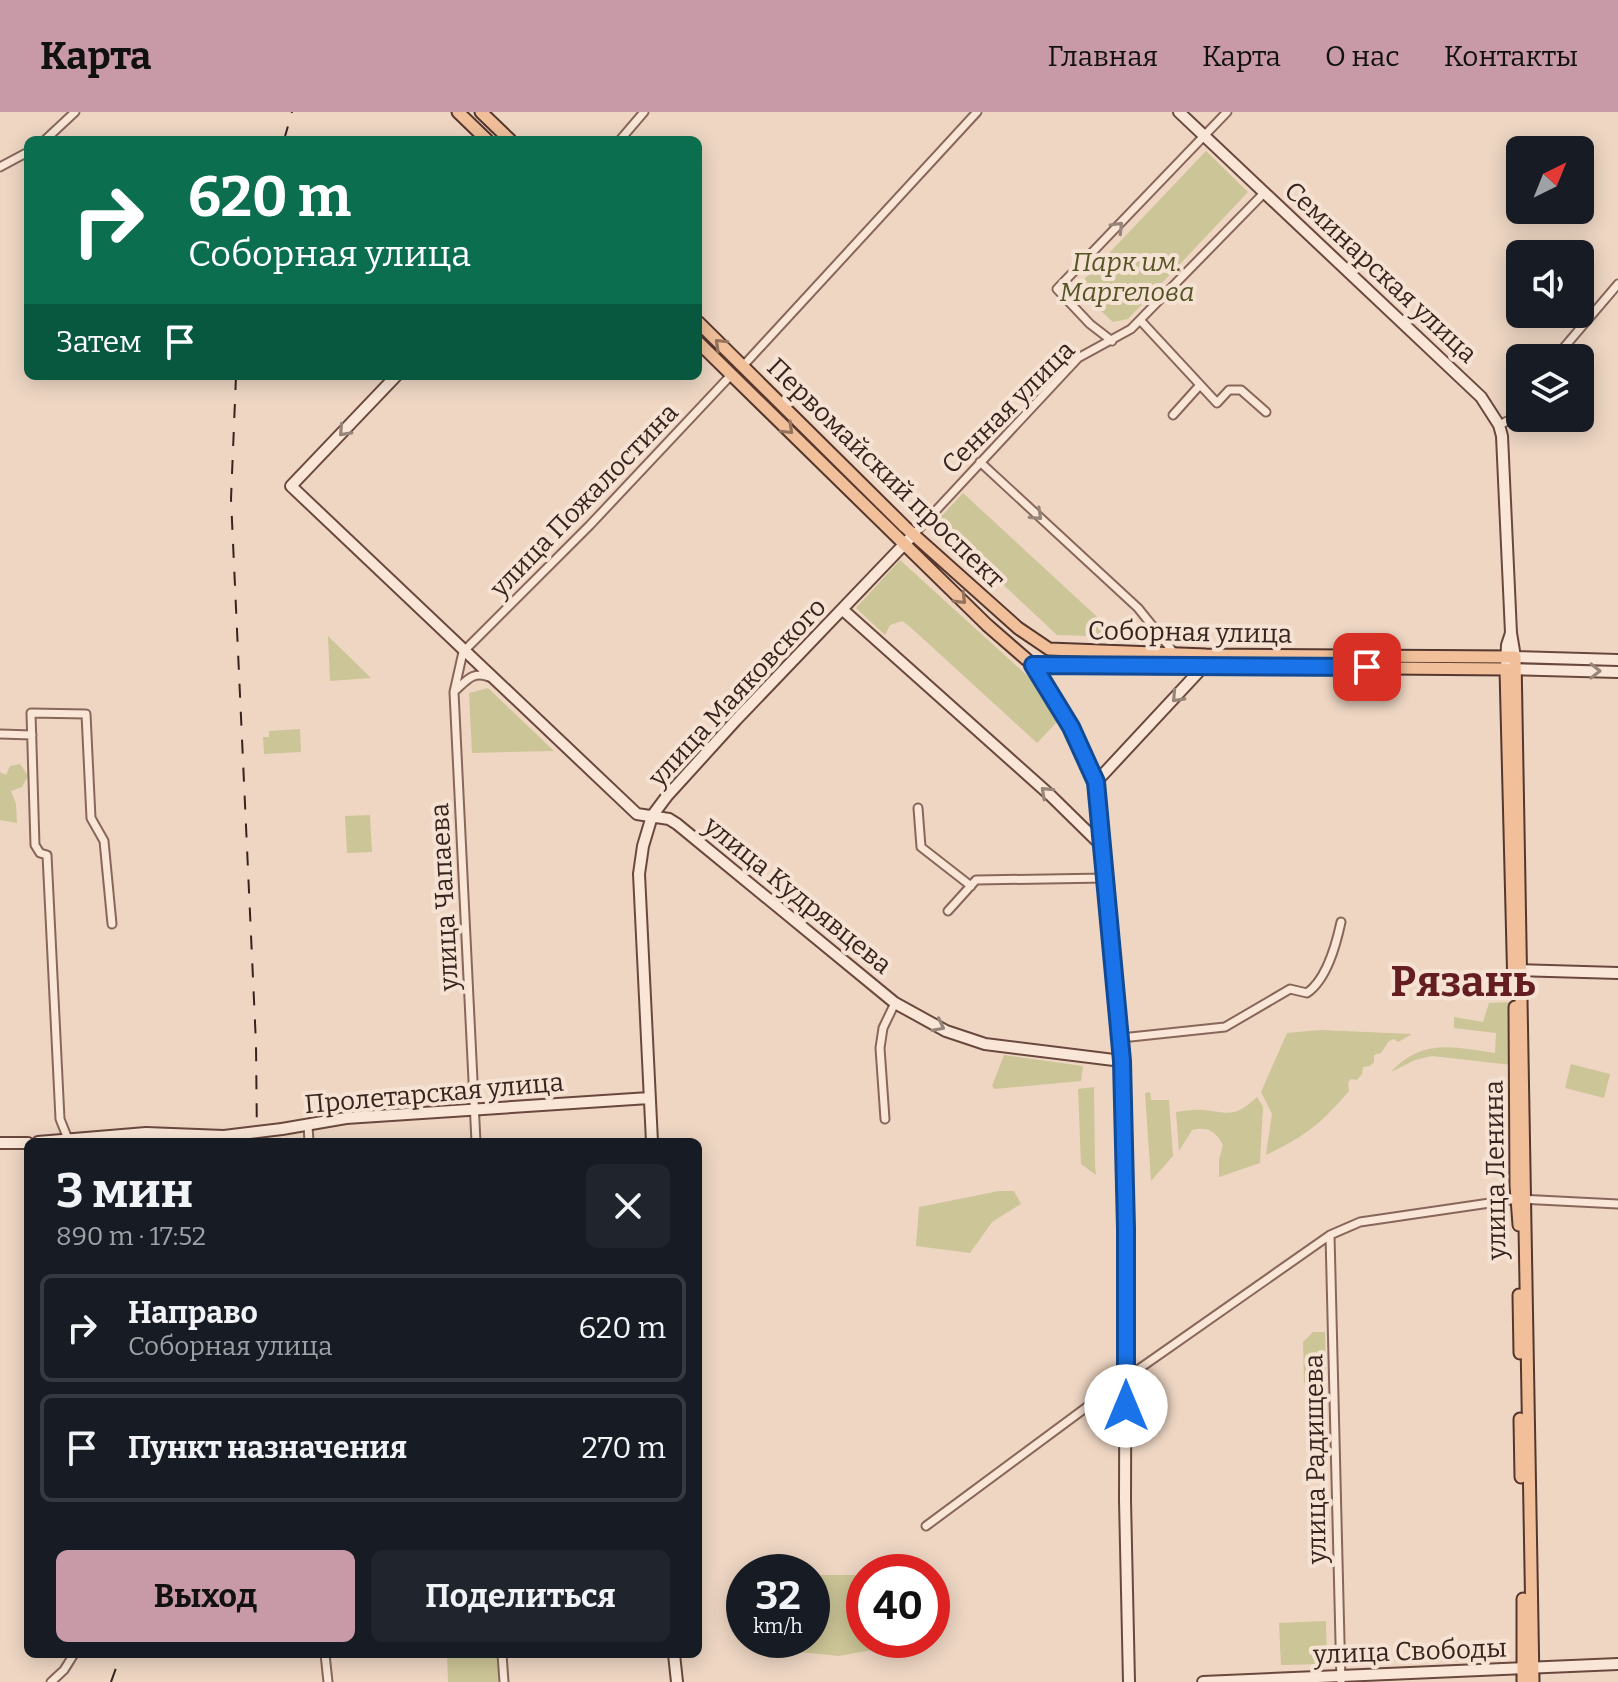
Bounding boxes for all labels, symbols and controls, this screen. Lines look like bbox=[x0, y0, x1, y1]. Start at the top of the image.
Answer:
text: Карта bbox=[40, 33, 151, 79]
text: Главная bbox=[1048, 40, 1158, 73]
text: Карта bbox=[1202, 40, 1281, 73]
text: О нас bbox=[1325, 40, 1400, 73]
text: Контакты bbox=[1444, 40, 1578, 73]
north arrow bbox=[1506, 136, 1594, 224]
map controls bbox=[1506, 136, 1594, 432]
text: 620 m bbox=[188, 164, 351, 231]
icon: right bbox=[56, 168, 160, 272]
street label: Семинарская улица bbox=[1278, 175, 1483, 370]
one-way arrow bbox=[1108, 222, 1123, 236]
text: Соборная улица bbox=[188, 232, 471, 276]
button: sound bbox=[1506, 240, 1594, 328]
park label: Парк им. Маргелова bbox=[1060, 247, 1194, 308]
icon: arrive bbox=[158, 320, 202, 364]
text: Затем bbox=[56, 324, 142, 360]
street label: Сенная улица bbox=[935, 334, 1081, 480]
one-way arrow bbox=[715, 339, 729, 353]
button: layers bbox=[1506, 344, 1594, 432]
street label: Первомайский проспект bbox=[761, 352, 1011, 595]
street label: улица Пожалостина bbox=[483, 397, 685, 604]
one-way arrow bbox=[779, 420, 793, 434]
one-way arrow bbox=[338, 422, 353, 436]
one-way arrow bbox=[1028, 506, 1042, 521]
one-way arrow bbox=[952, 590, 966, 604]
street label: улица Маяковского bbox=[641, 592, 833, 794]
street label: Соборная улица bbox=[1088, 615, 1292, 650]
pin bbox=[1333, 633, 1401, 701]
icon: arrive bbox=[1345, 645, 1389, 689]
one-way arrow bbox=[1589, 663, 1602, 680]
one-way arrow bbox=[1172, 688, 1186, 702]
one-way arrow bbox=[1041, 786, 1055, 801]
street label: улица Чапаева bbox=[424, 802, 465, 993]
street label: улица Кудрявцева bbox=[697, 810, 898, 981]
district label: Рязань bbox=[1391, 957, 1536, 1007]
one-way arrow bbox=[930, 1017, 945, 1032]
street label: Пролетарская улица bbox=[303, 1067, 565, 1120]
street label: улица Ленина bbox=[1478, 1080, 1513, 1261]
text: 3 мин bbox=[56, 1162, 193, 1220]
button: close bbox=[586, 1164, 670, 1248]
text: 890 m · 17:52 bbox=[56, 1221, 206, 1252]
text: Направо bbox=[128, 1295, 258, 1331]
icon: right bbox=[60, 1306, 104, 1350]
text: 620 m bbox=[579, 1310, 666, 1346]
text: Соборная улица bbox=[128, 1331, 332, 1362]
street label: улица Радищева bbox=[1298, 1354, 1333, 1565]
position arrow bbox=[1084, 1364, 1168, 1448]
icon: arrive bbox=[60, 1426, 104, 1470]
text: Пункт назначения bbox=[128, 1430, 407, 1466]
text: 270 m bbox=[582, 1430, 666, 1466]
button: Выход bbox=[56, 1550, 355, 1642]
button: Поделиться bbox=[371, 1550, 670, 1642]
speed limit sign: 40 bbox=[846, 1554, 950, 1658]
text: 32 bbox=[755, 1572, 801, 1620]
text: km/h bbox=[753, 1614, 803, 1638]
street label: улица Свободы bbox=[1312, 1633, 1507, 1670]

